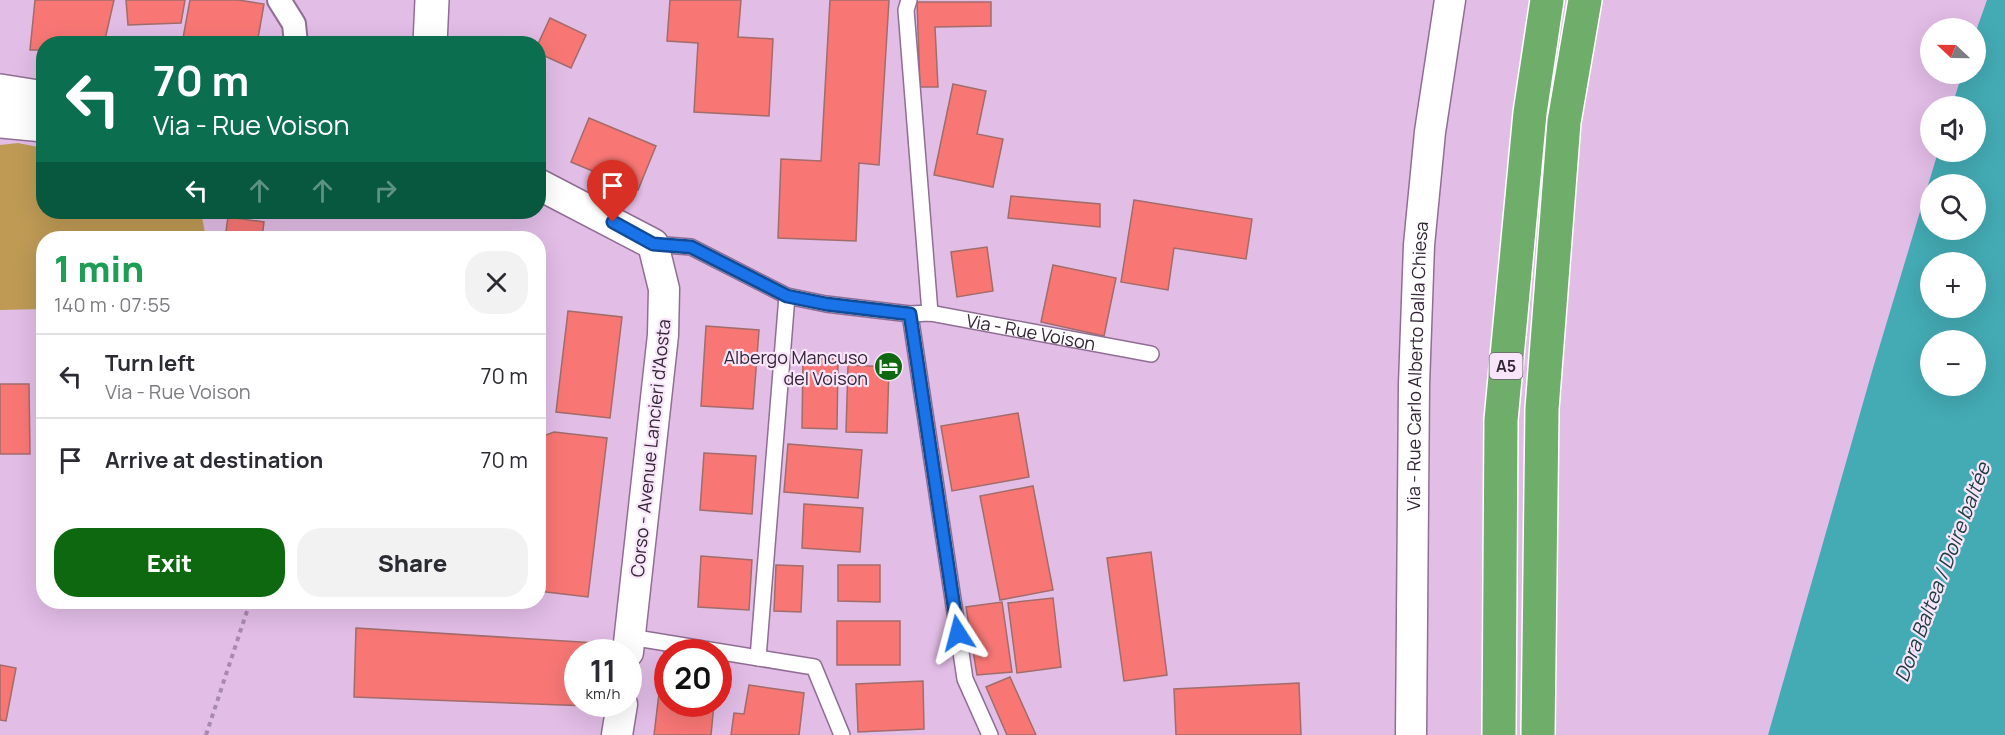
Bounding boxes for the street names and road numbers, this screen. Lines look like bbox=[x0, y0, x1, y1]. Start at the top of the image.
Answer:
street label: Via - Rue Carlo Alberto Dalla Chiesa bbox=[1401, 220, 1433, 511]
street label: Via - Rue Voison bbox=[964, 308, 1098, 355]
street label: Corso - Avenue Lancieri d'Aosta bbox=[625, 318, 675, 578]
road number: A5 bbox=[1490, 353, 1522, 379]

